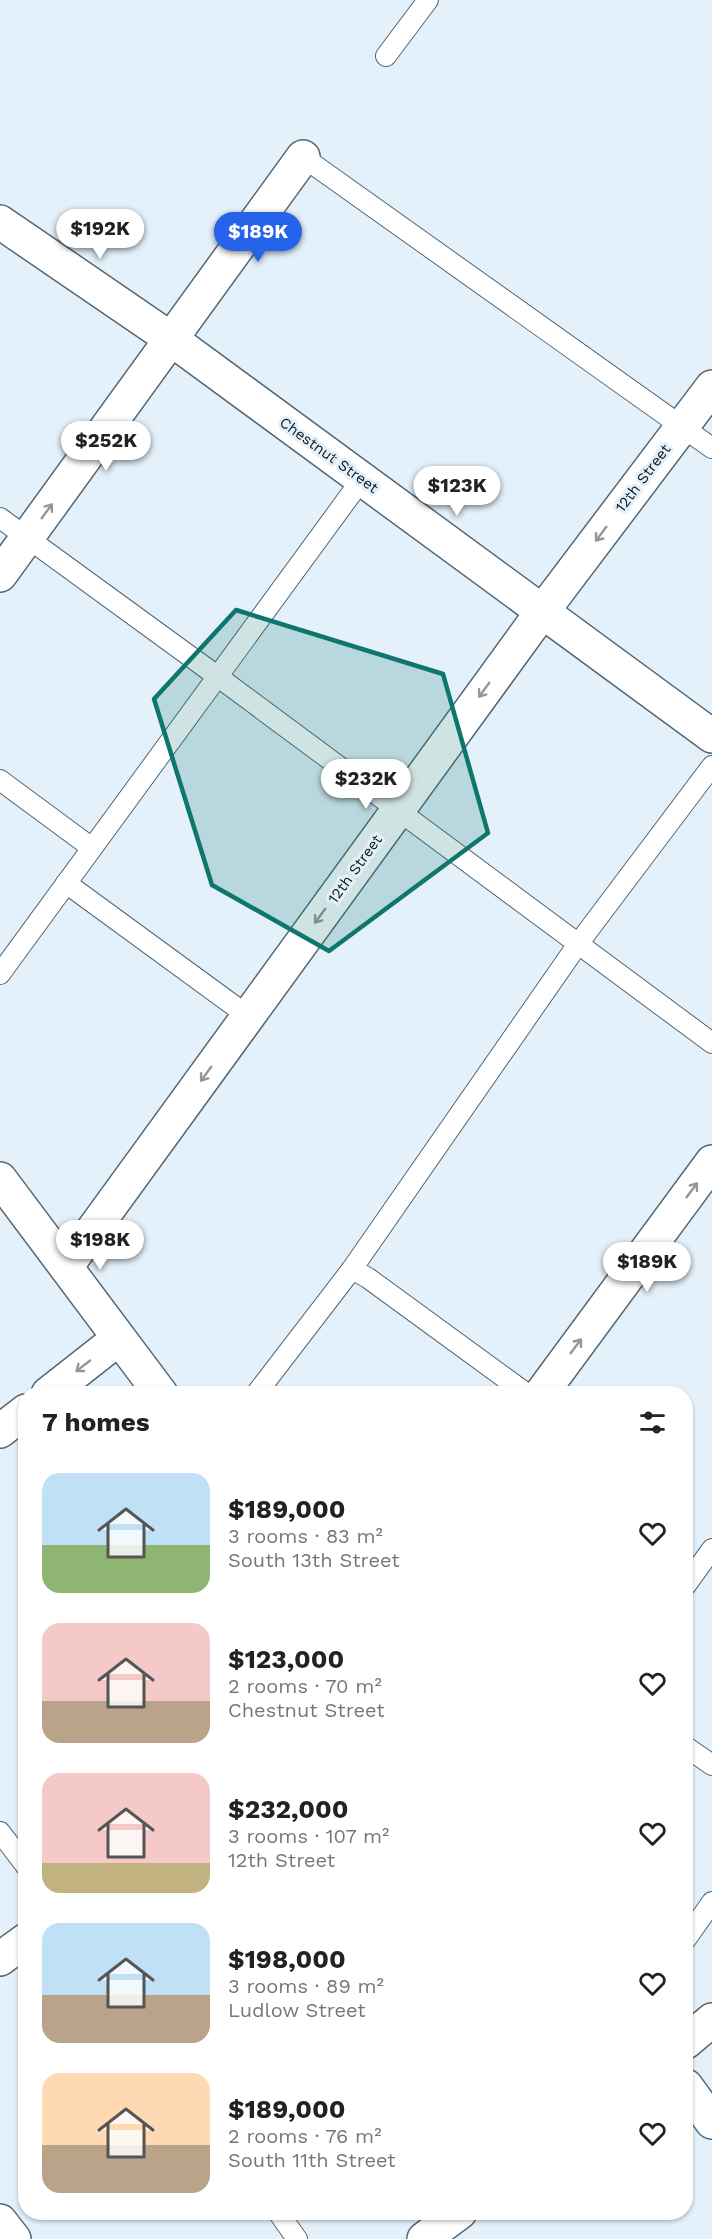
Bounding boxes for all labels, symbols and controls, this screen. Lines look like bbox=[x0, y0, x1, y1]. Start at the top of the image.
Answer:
pin: $192K bbox=[58, 209, 142, 260]
pin: $189K bbox=[216, 212, 300, 263]
text: $192K bbox=[70, 216, 130, 240]
text: $189K bbox=[228, 219, 288, 243]
street label: Chestnut Street bbox=[276, 413, 382, 497]
pin: $252K bbox=[64, 421, 148, 472]
text: $252K bbox=[75, 428, 137, 452]
street label: 12th Street bbox=[612, 440, 675, 516]
pin: $123K bbox=[415, 466, 499, 517]
text: $123K bbox=[427, 473, 487, 497]
one-way arrow bbox=[41, 503, 53, 519]
one-way arrow bbox=[594, 525, 607, 541]
one-way arrow bbox=[478, 682, 491, 698]
pin: $232K bbox=[324, 759, 408, 810]
text: $232K bbox=[335, 766, 397, 790]
street label: 12th Street bbox=[324, 831, 386, 907]
one-way arrow bbox=[314, 908, 327, 924]
one-way arrow bbox=[200, 1065, 212, 1081]
one-way arrow bbox=[685, 1182, 698, 1198]
pin: $198K bbox=[58, 1220, 142, 1271]
text: $198K bbox=[70, 1227, 130, 1251]
pin: $189K bbox=[605, 1242, 689, 1293]
text: $189K bbox=[617, 1249, 677, 1273]
one-way arrow bbox=[569, 1339, 582, 1355]
one-way arrow bbox=[75, 1360, 91, 1373]
icon: filters bbox=[636, 1406, 669, 1439]
text: 7 homes bbox=[42, 1407, 150, 1437]
text: $189,000 bbox=[228, 1494, 346, 1524]
icon: home bbox=[90, 1497, 162, 1569]
icon: heart bbox=[636, 1517, 669, 1550]
text: 3 rooms · 83 m² bbox=[228, 1524, 383, 1548]
text: South 13th Street bbox=[228, 1548, 400, 1572]
text: $123,000 bbox=[228, 1644, 344, 1674]
icon: home bbox=[90, 1647, 162, 1719]
icon: heart bbox=[636, 1667, 669, 1700]
text: 2 rooms · 70 m² bbox=[228, 1674, 382, 1698]
text: Chestnut Street bbox=[228, 1698, 385, 1722]
text: $232,000 bbox=[228, 1794, 349, 1824]
icon: home bbox=[90, 1797, 162, 1869]
icon: heart bbox=[636, 1817, 669, 1850]
text: 3 rooms · 107 m² bbox=[228, 1824, 389, 1848]
text: 12th Street bbox=[228, 1848, 335, 1872]
text: $198,000 bbox=[228, 1944, 346, 1974]
icon: home bbox=[90, 1947, 162, 2019]
icon: heart bbox=[636, 1967, 669, 2000]
text: 3 rooms · 89 m² bbox=[228, 1974, 384, 1998]
text: Ludlow Street bbox=[228, 1998, 366, 2022]
text: $189,000 bbox=[228, 2094, 346, 2124]
icon: home bbox=[90, 2097, 162, 2169]
icon: heart bbox=[636, 2117, 669, 2150]
text: 2 rooms · 76 m² bbox=[228, 2124, 381, 2148]
text: South 11th Street bbox=[228, 2148, 396, 2172]

